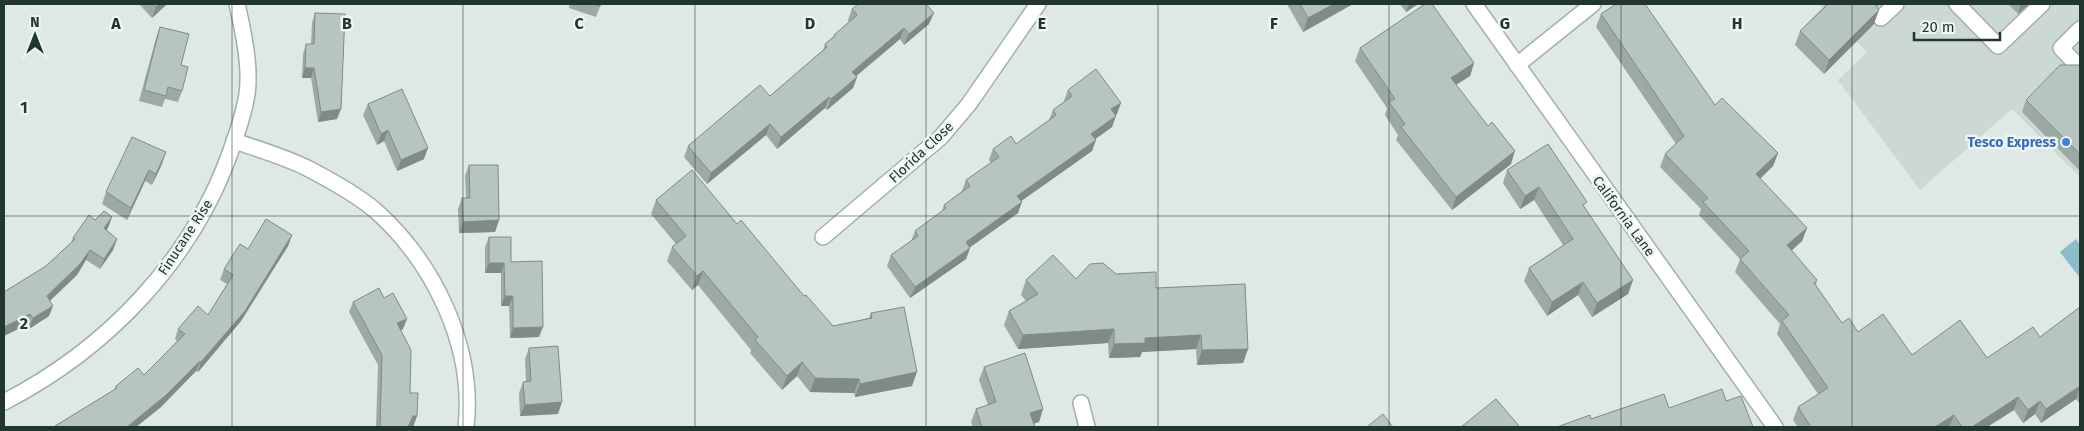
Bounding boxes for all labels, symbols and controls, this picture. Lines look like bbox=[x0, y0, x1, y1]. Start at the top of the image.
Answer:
north arrow bbox=[10, 10, 60, 60]
scale bar bbox=[1914, 10, 2000, 42]
text: N bbox=[30, 14, 40, 31]
text: A bbox=[110, 14, 121, 33]
text: B bbox=[342, 14, 352, 33]
text: C bbox=[574, 14, 584, 33]
text: D bbox=[805, 14, 815, 33]
text: E bbox=[1038, 14, 1046, 33]
text: F bbox=[1270, 14, 1278, 33]
text: G bbox=[1500, 14, 1510, 33]
text: H bbox=[1732, 14, 1742, 33]
text: 20 m bbox=[1922, 18, 1955, 36]
text: 1 bbox=[20, 98, 28, 117]
street label: Florida Close bbox=[886, 118, 957, 187]
place label: Tesco Express bbox=[1968, 134, 2056, 151]
marker: Tesco Express bbox=[2060, 136, 2072, 148]
street label: California Lane bbox=[1589, 173, 1658, 260]
street label: Finucane Rise bbox=[155, 196, 216, 278]
text: 2 bbox=[20, 314, 28, 333]

